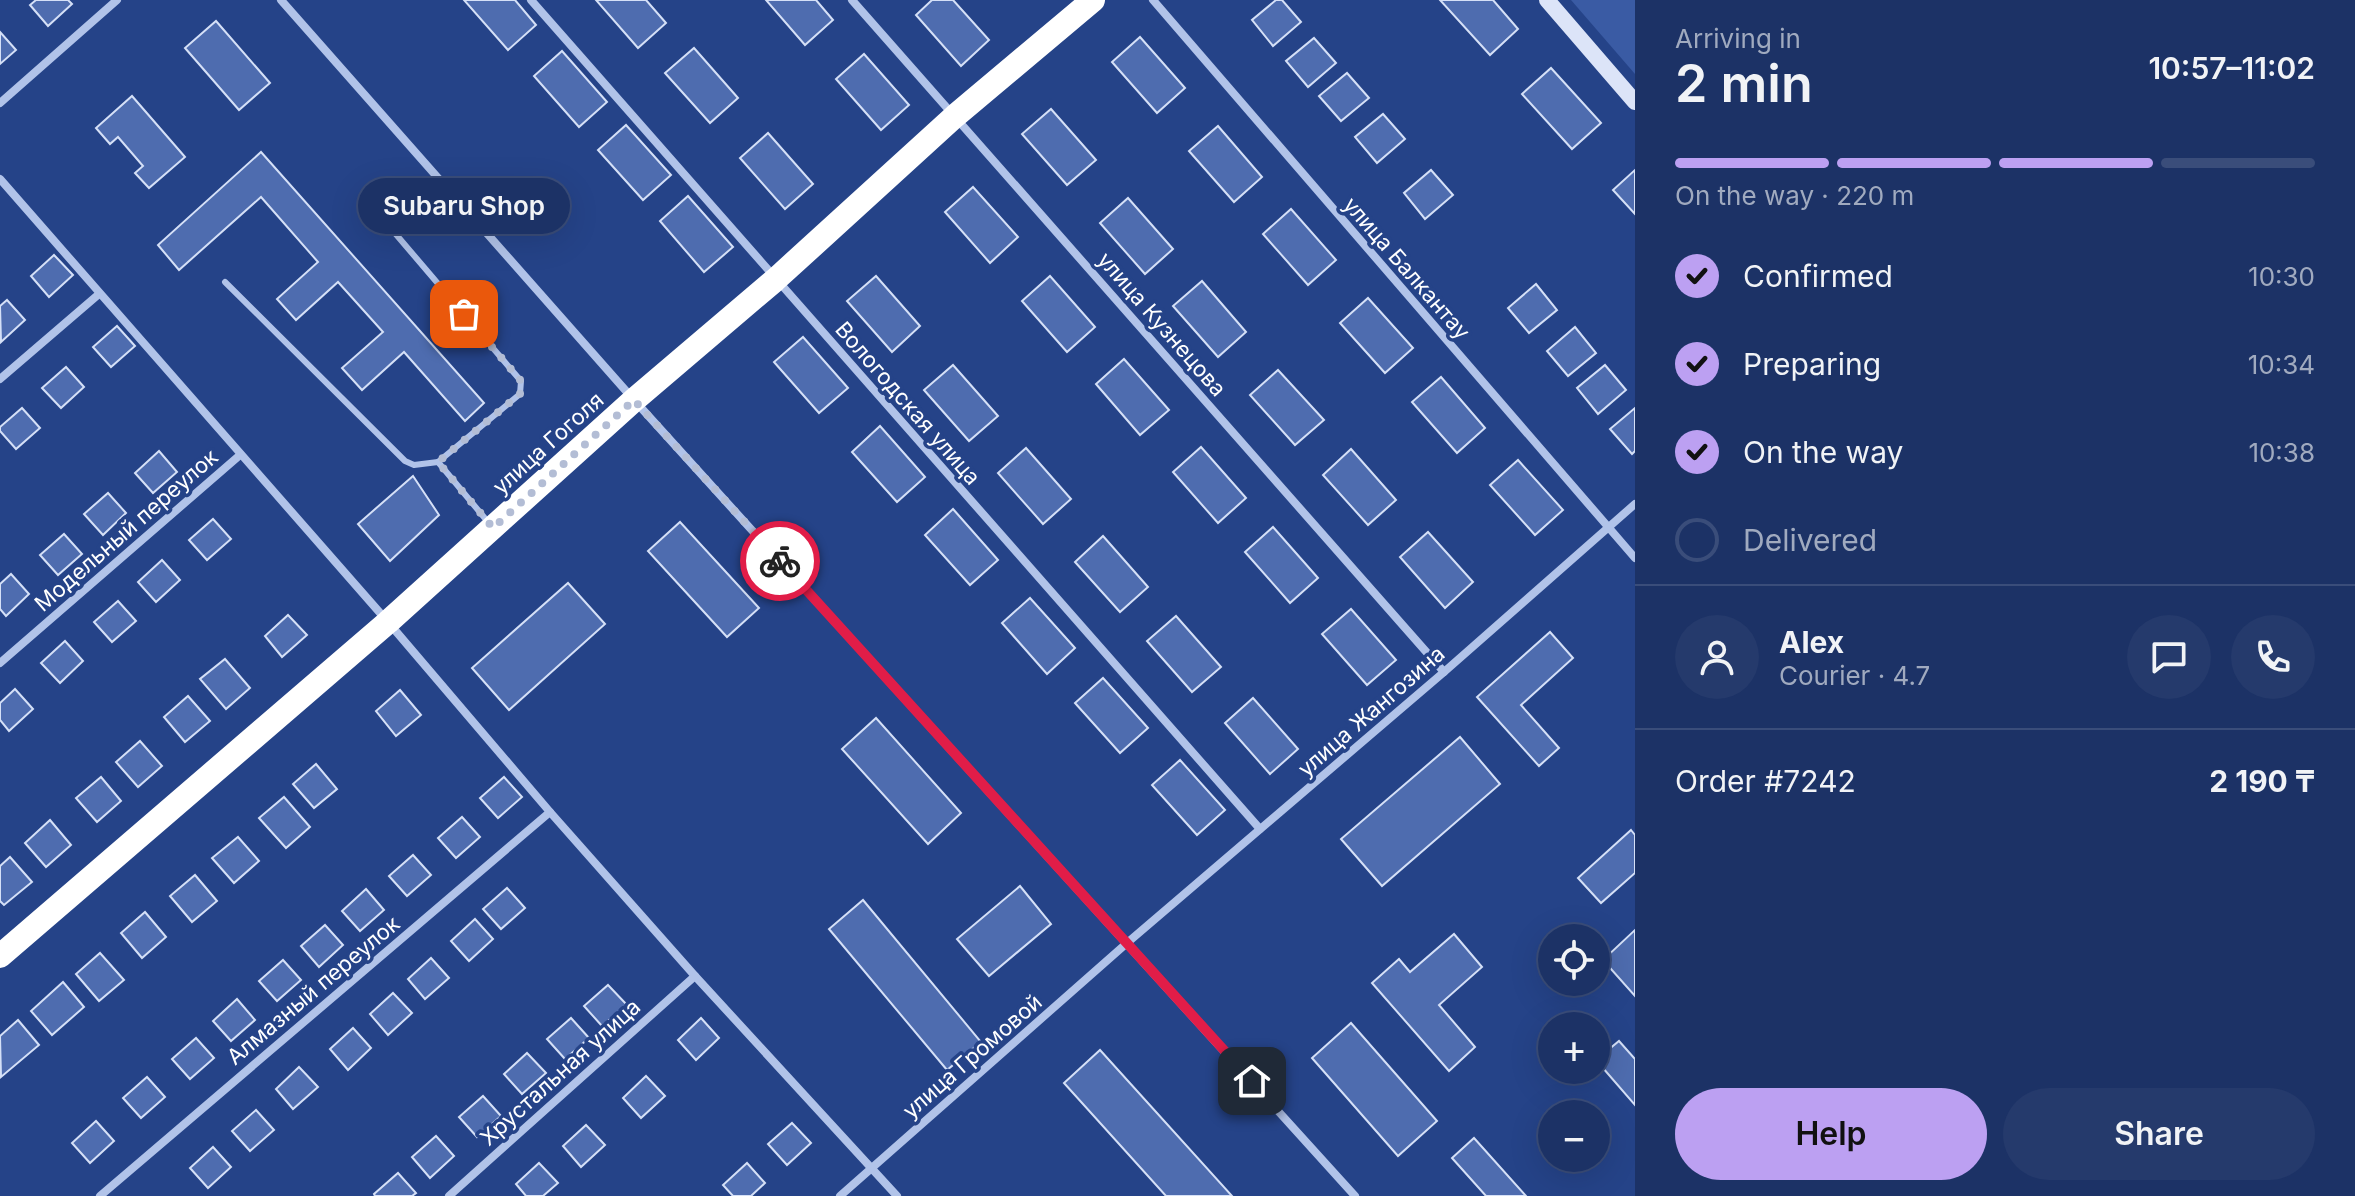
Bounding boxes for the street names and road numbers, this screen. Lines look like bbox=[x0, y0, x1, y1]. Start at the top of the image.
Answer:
street label: улица Балкантау bbox=[1338, 192, 1476, 344]
street label: улица Кузнецова bbox=[1092, 247, 1232, 401]
street label: Вологодская улица bbox=[830, 316, 986, 490]
street label: улица Гоголя bbox=[487, 386, 609, 500]
street label: Модельный переулок bbox=[29, 443, 223, 617]
street label: улица Жангозина bbox=[1292, 640, 1450, 782]
street label: Алмазный переулок bbox=[221, 910, 405, 1070]
street label: улица Громовой bbox=[897, 989, 1047, 1123]
street label: Хрустальная улица bbox=[475, 993, 645, 1151]

